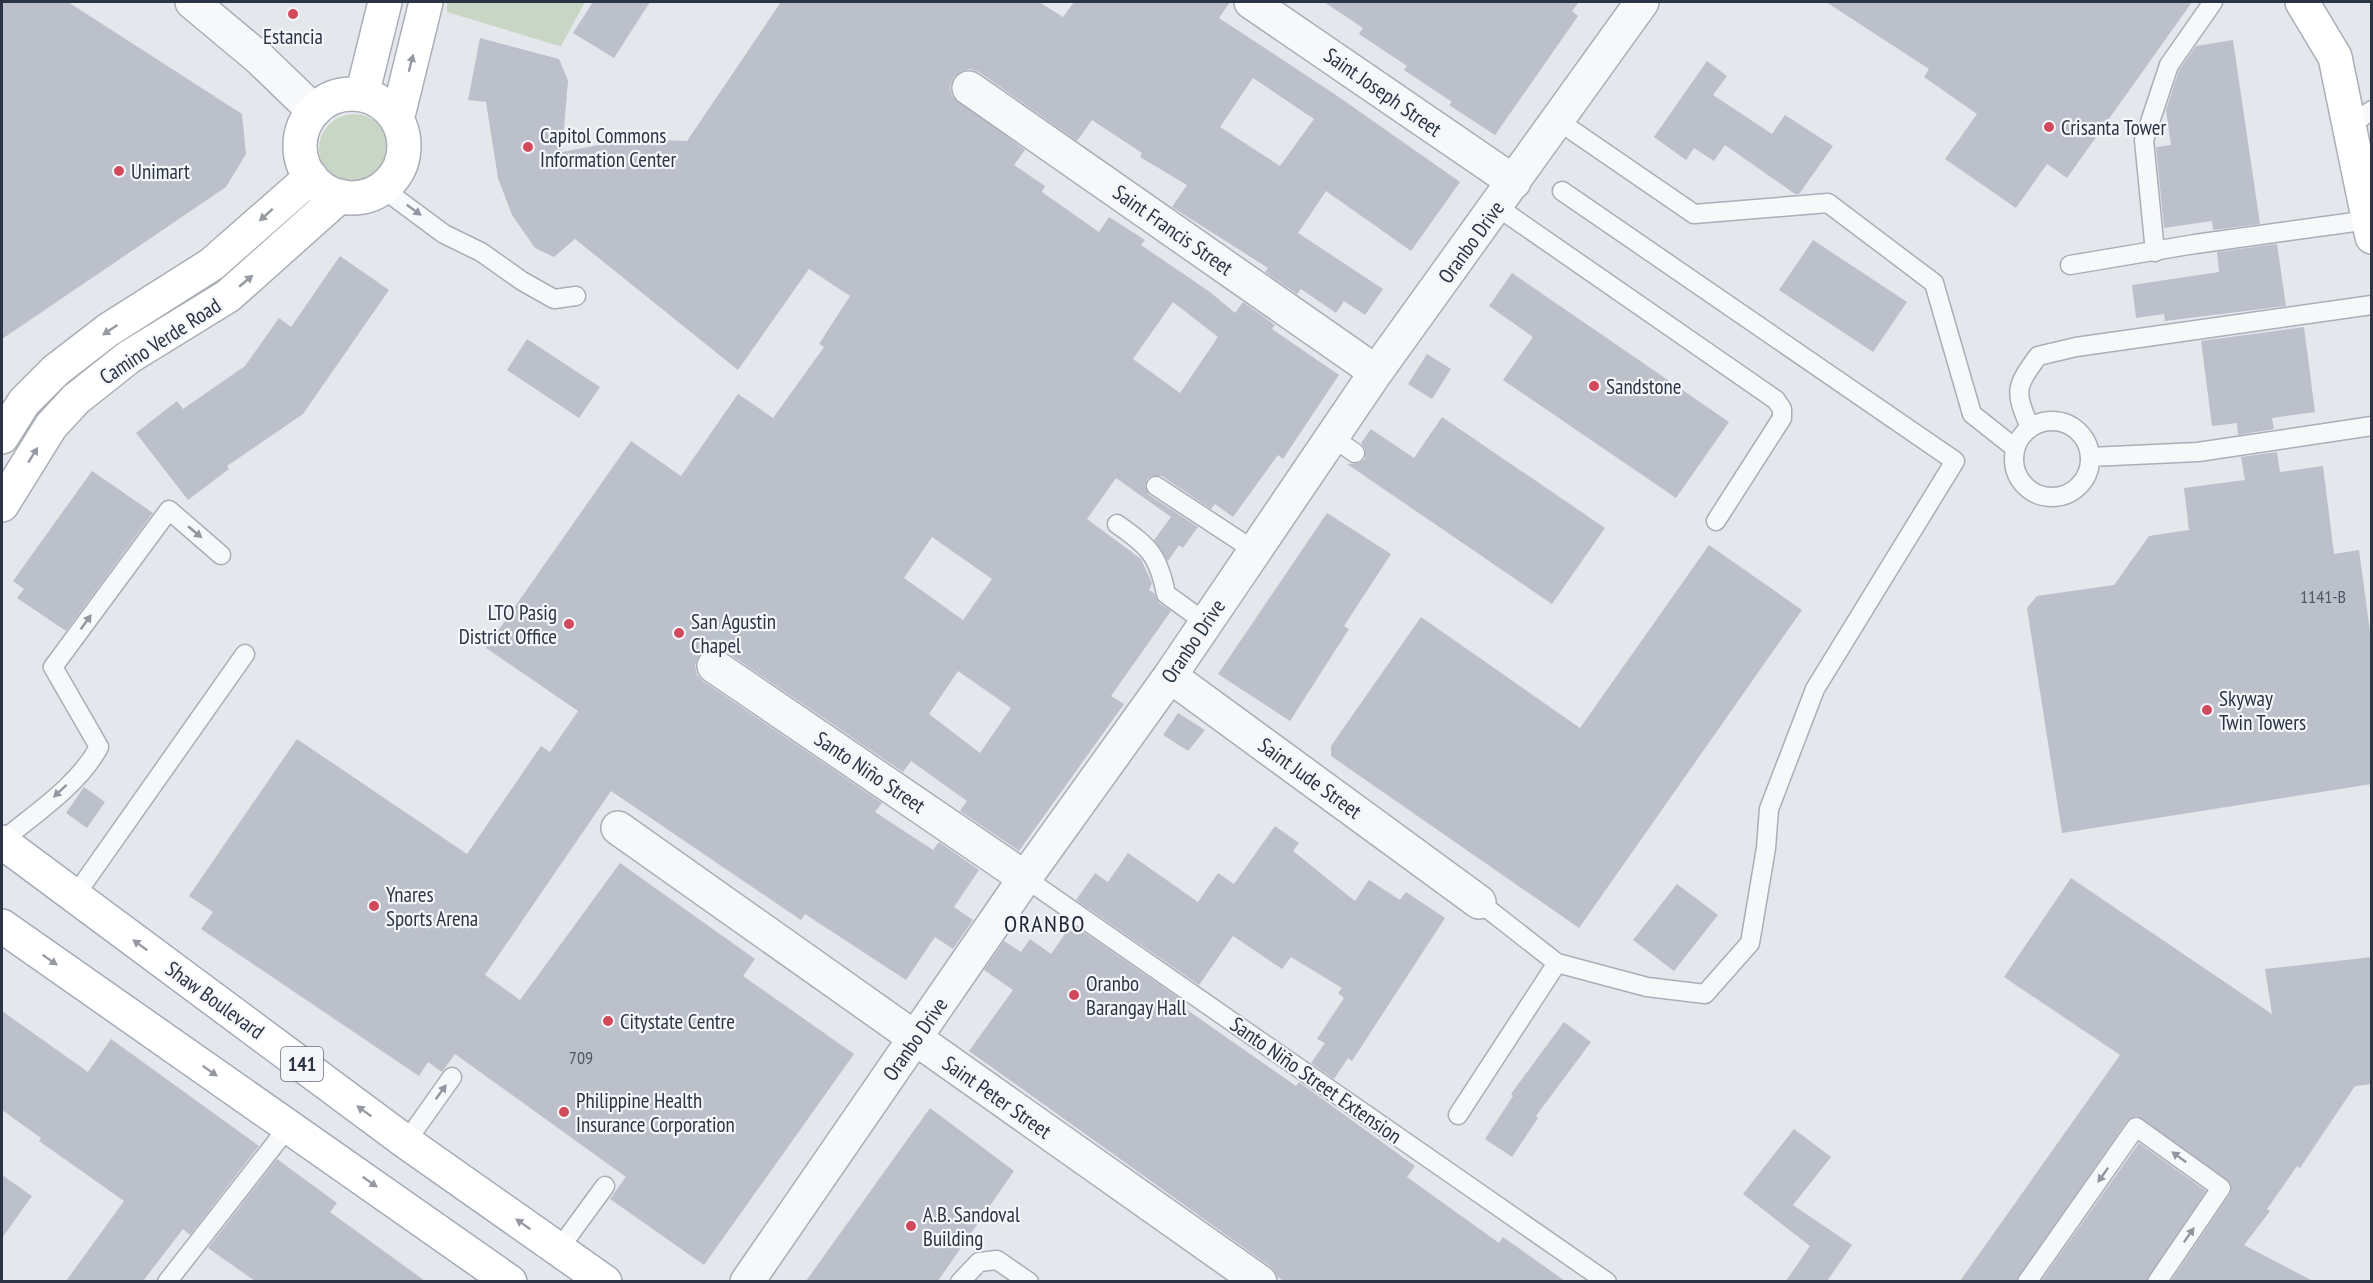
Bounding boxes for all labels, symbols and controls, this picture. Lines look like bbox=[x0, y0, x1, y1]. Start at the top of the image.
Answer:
marker: Estancia bbox=[286, 7, 300, 21]
place label: Estancia bbox=[263, 23, 323, 50]
street label: Saint Joseph Street bbox=[1319, 41, 1447, 143]
one-way arrow bbox=[406, 53, 416, 72]
place label: Crisanta Tower bbox=[2061, 114, 2166, 141]
marker: Crisanta Tower bbox=[2042, 120, 2056, 134]
place label: Capitol Commons Information Center bbox=[540, 122, 677, 173]
marker: Capitol Commons Information Center bbox=[521, 140, 535, 154]
place label: Unimart bbox=[131, 158, 190, 185]
marker: Unimart bbox=[112, 164, 126, 178]
street label: Saint Francis Street bbox=[1108, 179, 1238, 281]
street label: Oranbo Drive bbox=[1432, 195, 1510, 289]
one-way arrow bbox=[406, 204, 422, 216]
one-way arrow bbox=[259, 208, 274, 221]
one-way arrow bbox=[238, 275, 253, 288]
street label: Camino Verde Road bbox=[94, 292, 226, 390]
one-way arrow bbox=[102, 324, 118, 336]
place label: Sandstone bbox=[1606, 373, 1681, 400]
marker: Sandstone bbox=[1587, 379, 1601, 393]
one-way arrow bbox=[27, 447, 38, 464]
one-way arrow bbox=[187, 526, 203, 539]
house number: 1141-B bbox=[2300, 585, 2346, 608]
street label: Oranbo Drive bbox=[1155, 594, 1231, 688]
place label: LTO Pasig District Office bbox=[459, 599, 557, 650]
place label: San Agustin Chapel bbox=[691, 608, 776, 659]
one-way arrow bbox=[80, 615, 92, 631]
marker: LTO Pasig District Office bbox=[562, 617, 576, 631]
marker: San Agustin Chapel bbox=[672, 626, 686, 640]
place label: Skyway Twin Towers bbox=[2219, 685, 2306, 736]
marker: Skyway Twin Towers bbox=[2200, 703, 2214, 717]
street label: Santo Niño Street bbox=[809, 725, 931, 819]
street label: Saint Jude Street bbox=[1253, 731, 1367, 825]
one-way arrow bbox=[53, 784, 68, 798]
place label: Ynares Sports Arena bbox=[386, 881, 478, 932]
marker: Ynares Sports Arena bbox=[367, 899, 381, 913]
district label: ORANBO bbox=[1004, 908, 1086, 939]
one-way arrow bbox=[132, 939, 148, 951]
one-way arrow bbox=[41, 954, 57, 966]
street label: Shaw Boulevard bbox=[160, 955, 270, 1045]
place label: Oranbo Barangay Hall bbox=[1086, 970, 1186, 1021]
marker: Oranbo Barangay Hall bbox=[1067, 988, 1081, 1002]
street label: Oranbo Drive bbox=[876, 992, 954, 1086]
place label: Citystate Centre bbox=[620, 1008, 735, 1035]
street label: Santo Niño Street Extension bbox=[1225, 1011, 1407, 1149]
marker: Citystate Centre bbox=[601, 1014, 615, 1028]
house number: 709 bbox=[569, 1046, 593, 1069]
road number: 141 bbox=[281, 1047, 323, 1081]
street label: Saint Peter Street bbox=[937, 1050, 1057, 1145]
one-way arrow bbox=[202, 1065, 218, 1076]
one-way arrow bbox=[435, 1085, 447, 1100]
place label: Philippine Health Insurance Corporation bbox=[576, 1087, 735, 1138]
one-way arrow bbox=[357, 1105, 372, 1117]
marker: Philippine Health Insurance Corporation bbox=[557, 1105, 571, 1119]
one-way arrow bbox=[2171, 1152, 2186, 1164]
one-way arrow bbox=[2097, 1166, 2109, 1182]
one-way arrow bbox=[361, 1176, 377, 1188]
place label: A.B. Sandoval Building bbox=[923, 1201, 1020, 1252]
one-way arrow bbox=[516, 1218, 532, 1230]
marker: A.B. Sandoval Building bbox=[904, 1219, 918, 1233]
one-way arrow bbox=[2183, 1227, 2195, 1243]

